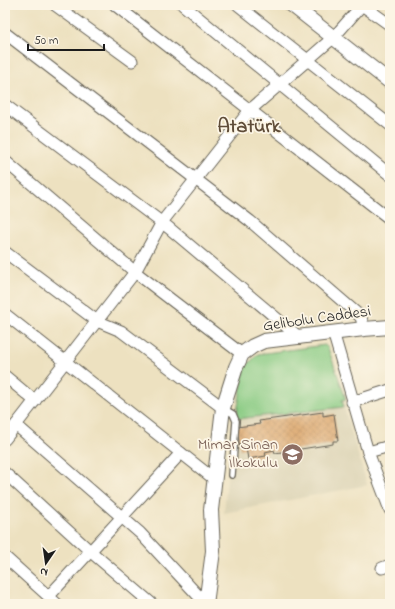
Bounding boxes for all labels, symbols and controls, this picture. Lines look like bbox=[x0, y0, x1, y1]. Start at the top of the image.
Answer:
scale bar bbox=[28, 26, 104, 52]
text: 50 m bbox=[34, 32, 58, 50]
district label: Atatürk bbox=[218, 113, 282, 142]
street label: Gelibolu Caddesi bbox=[262, 300, 372, 338]
place label: Mimar Sinan İlkokulu bbox=[198, 433, 278, 475]
school or university icon: Mimar Sinan İlkokulu bbox=[280, 441, 306, 467]
north arrow bbox=[26, 543, 66, 583]
text: N bbox=[39, 563, 49, 580]

